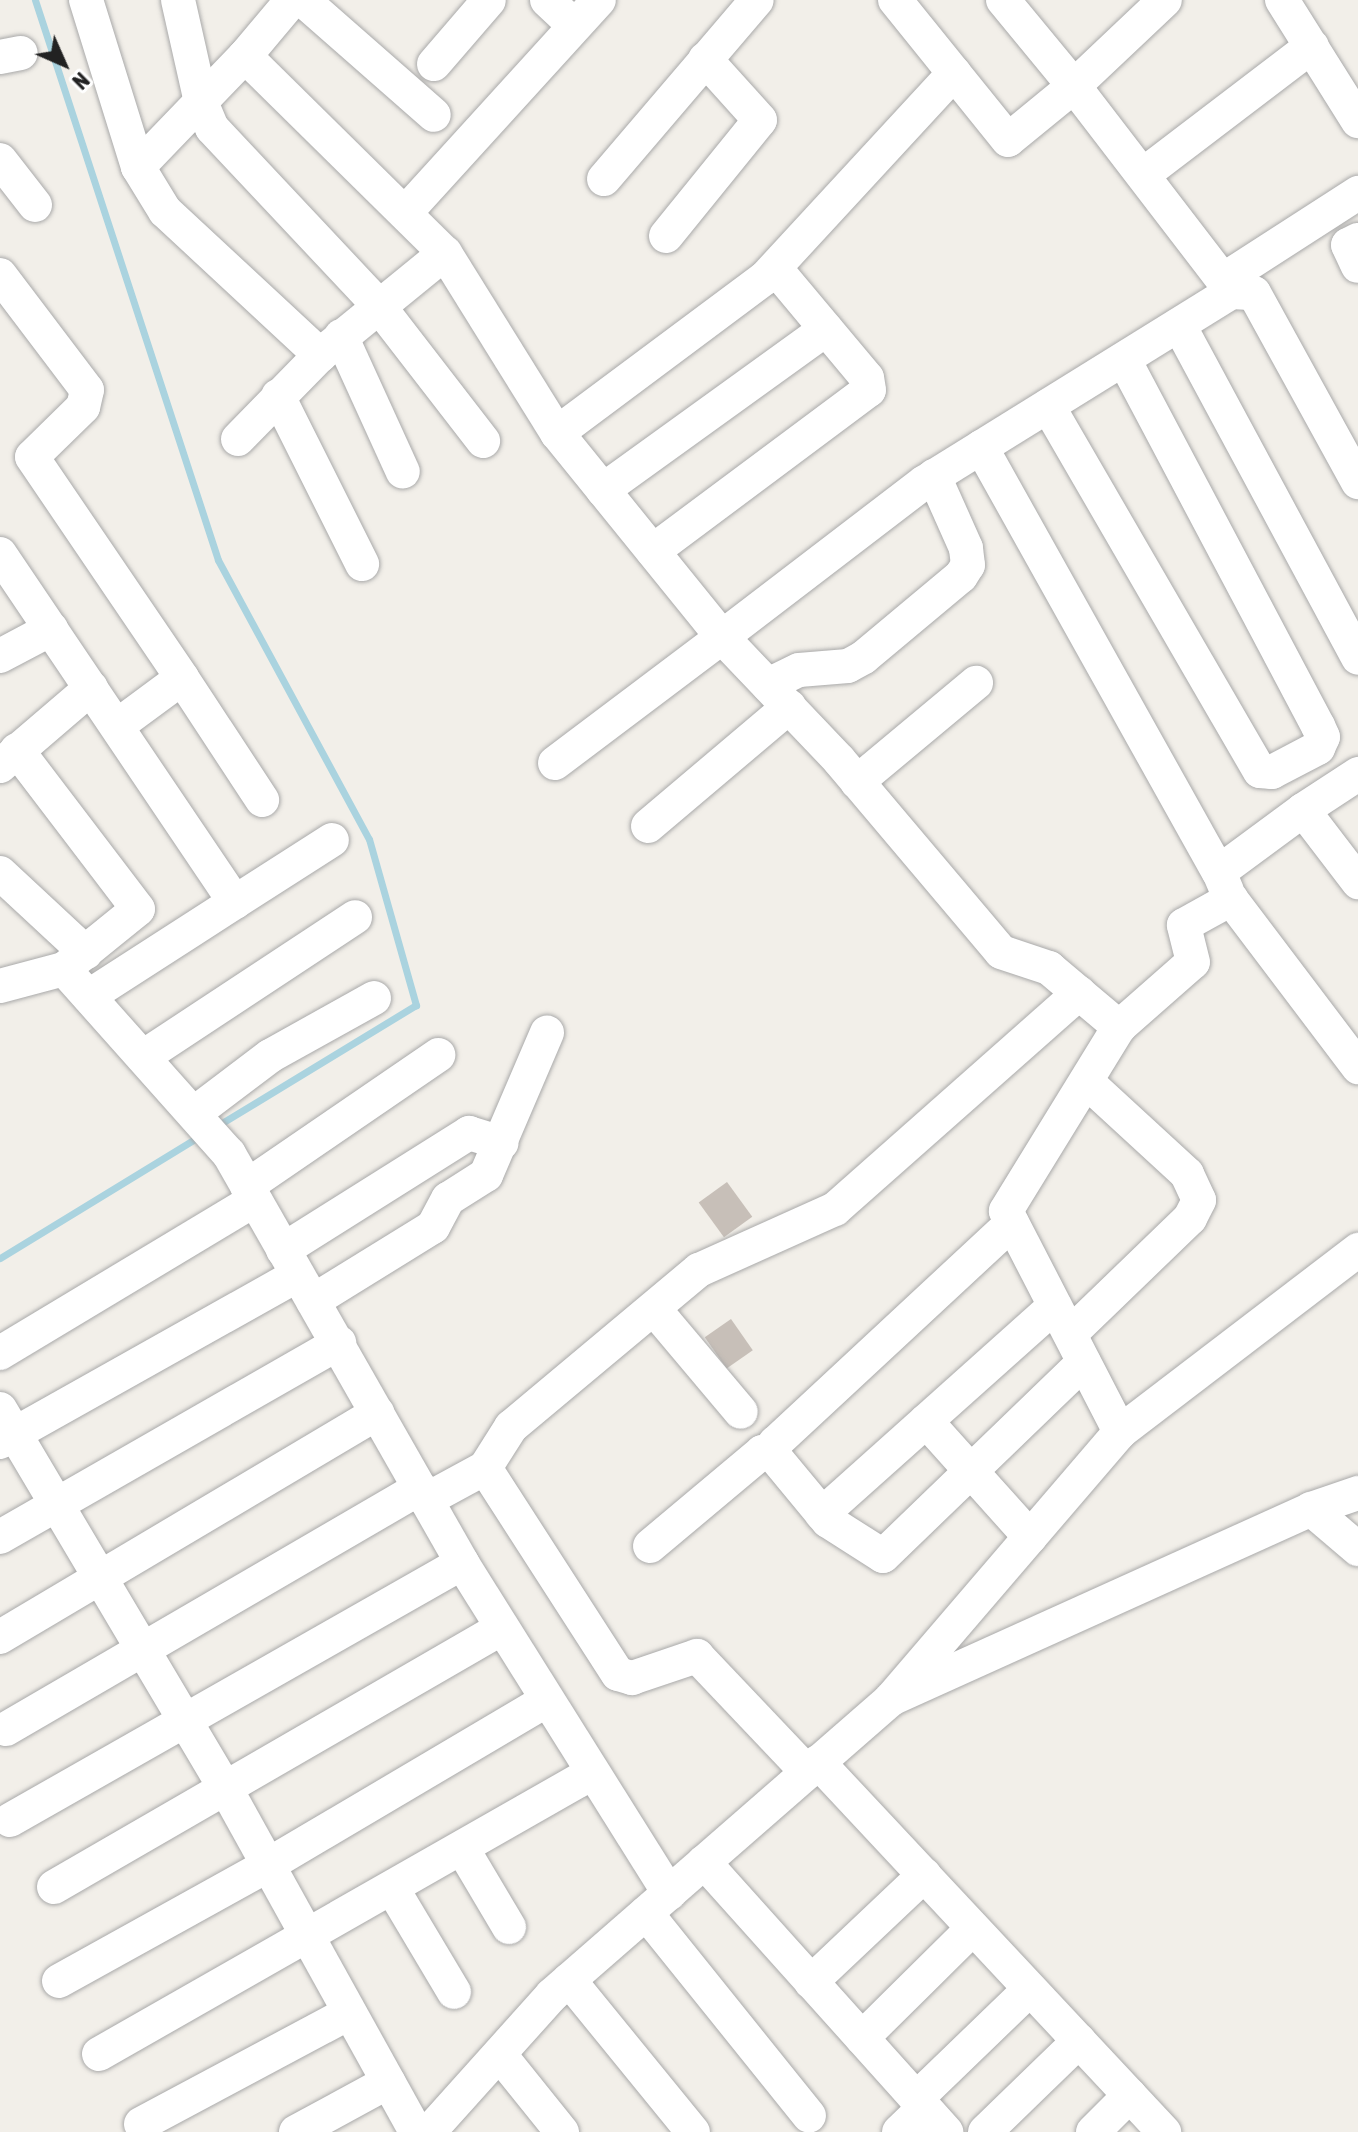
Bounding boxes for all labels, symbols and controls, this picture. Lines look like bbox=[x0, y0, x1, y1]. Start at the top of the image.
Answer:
north arrow bbox=[24, 24, 104, 104]
text: N bbox=[67, 67, 95, 95]

